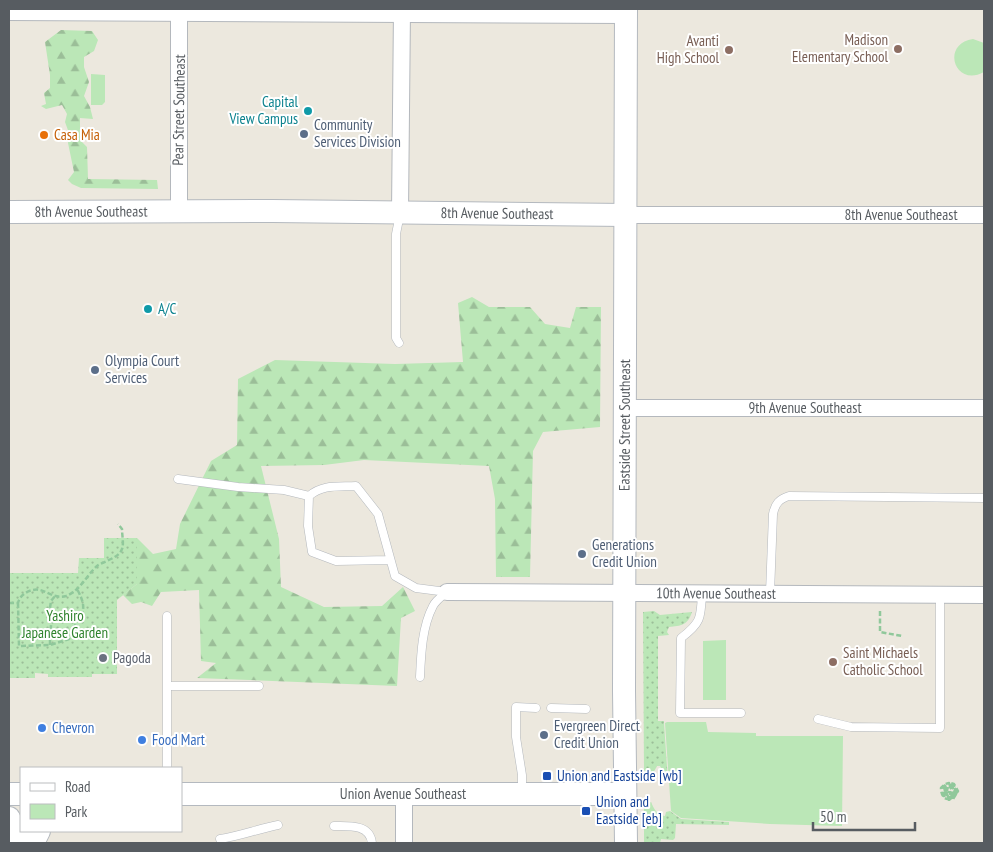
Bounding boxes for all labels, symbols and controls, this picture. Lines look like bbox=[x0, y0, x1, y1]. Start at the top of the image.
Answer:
place label: Madison Elementary School bbox=[792, 30, 889, 66]
place label: Avanti High School bbox=[657, 31, 720, 67]
marker: Madison Elementary School bbox=[892, 43, 904, 55]
marker: Avanti High School bbox=[723, 44, 735, 56]
street label: Pear Street Southeast bbox=[168, 54, 189, 166]
place label: Capital View Campus bbox=[228, 92, 299, 128]
marker: Capital View Campus bbox=[302, 105, 314, 117]
place label: Community Services Division bbox=[314, 115, 401, 151]
place label: Casa Mia bbox=[54, 125, 100, 144]
marker: Community Services Division bbox=[298, 128, 310, 140]
marker: Casa Mia bbox=[38, 129, 50, 141]
street label: 8th Avenue Southeast bbox=[34, 201, 148, 221]
street label: 8th Avenue Southeast bbox=[440, 203, 554, 223]
street label: 8th Avenue Southeast bbox=[844, 205, 958, 224]
place label: A/C bbox=[158, 299, 177, 318]
marker: A/C bbox=[142, 303, 154, 315]
place label: Olympia Court Services bbox=[105, 351, 179, 387]
street label: Eastside Street Southeast bbox=[615, 359, 634, 491]
marker: Olympia Court Services bbox=[89, 364, 101, 376]
street label: 9th Avenue Southeast bbox=[748, 398, 862, 417]
place label: Generations Credit Union bbox=[592, 535, 657, 571]
marker: Generations Credit Union bbox=[576, 548, 588, 560]
street label: 10th Avenue Southeast bbox=[656, 583, 776, 603]
park label: Yashiro Japanese Garden bbox=[21, 606, 108, 642]
place label: Saint Michaels Catholic School bbox=[843, 643, 923, 679]
place label: Pagoda bbox=[113, 648, 151, 667]
marker: Pagoda bbox=[97, 652, 109, 664]
marker: Saint Michaels Catholic School bbox=[827, 656, 839, 668]
place label: Evergreen Direct Credit Union bbox=[554, 716, 640, 752]
place label: Chevron bbox=[52, 718, 94, 737]
marker: Chevron bbox=[36, 722, 48, 734]
marker: Evergreen Direct Credit Union bbox=[538, 729, 550, 741]
place label: Food Mart bbox=[152, 730, 205, 749]
marker: Food Mart bbox=[136, 734, 148, 746]
place label: Union and Eastside [wb] bbox=[557, 766, 682, 785]
legend bbox=[20, 767, 182, 832]
marker: Union and Eastside [wb] bbox=[541, 770, 553, 782]
text: Road bbox=[65, 777, 91, 796]
street label: Union Avenue Southeast bbox=[340, 784, 466, 803]
place label: Union and Eastside [eb] bbox=[596, 792, 662, 828]
scale bar bbox=[813, 800, 916, 832]
text: Park bbox=[65, 802, 87, 821]
marker: Union and Eastside [eb] bbox=[580, 805, 592, 817]
text: 50 m bbox=[820, 807, 846, 826]

